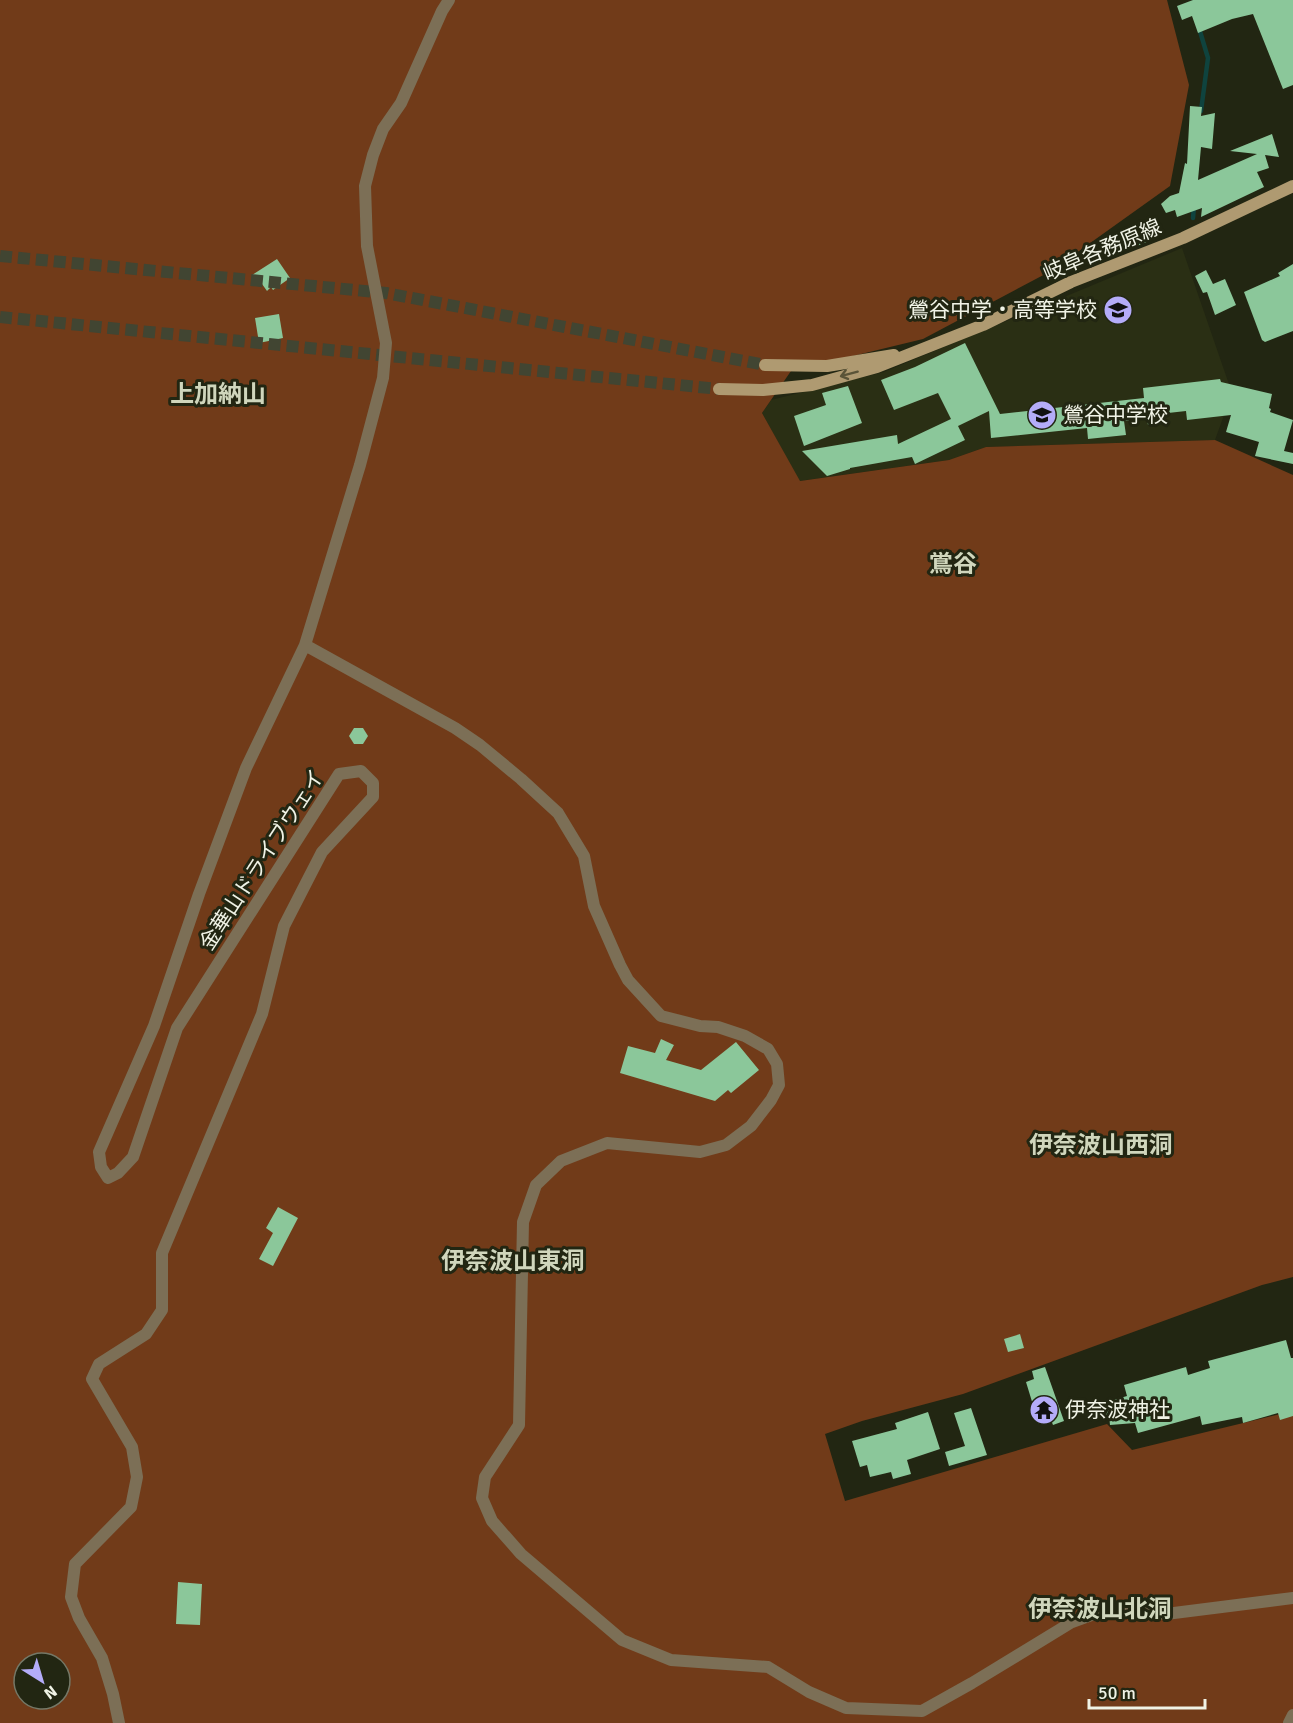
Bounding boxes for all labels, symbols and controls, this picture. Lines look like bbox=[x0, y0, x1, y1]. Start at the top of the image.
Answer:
street label: 岐阜各務原線 bbox=[1039, 213, 1165, 287]
school or university icon: 鶯谷中学・高等学校 bbox=[1102, 294, 1134, 326]
place label: 鶯谷中学・高等学校 bbox=[908, 297, 1097, 323]
one-way arrow bbox=[840, 369, 859, 381]
district label: 上加納山 bbox=[170, 379, 266, 409]
school or university icon: 鶯谷中学校 bbox=[1026, 399, 1058, 431]
place label: 鶯谷中学校 bbox=[1063, 402, 1168, 428]
district label: 鴬谷 bbox=[929, 549, 977, 579]
street label: 金華山ドライブウェイ bbox=[194, 765, 330, 955]
district label: 伊奈波山西洞 bbox=[1029, 1130, 1173, 1160]
district label: 伊奈波山東洞 bbox=[441, 1246, 585, 1276]
temple icon: 伊奈波神社 bbox=[1028, 1394, 1060, 1426]
place label: 伊奈波神社 bbox=[1065, 1397, 1170, 1423]
district label: 伊奈波山北洞 bbox=[1028, 1594, 1172, 1624]
north arrow bbox=[12, 1651, 72, 1711]
scale bar bbox=[1089, 1672, 1204, 1710]
text: N bbox=[40, 1681, 61, 1704]
text: 50 m bbox=[1098, 1682, 1136, 1704]

